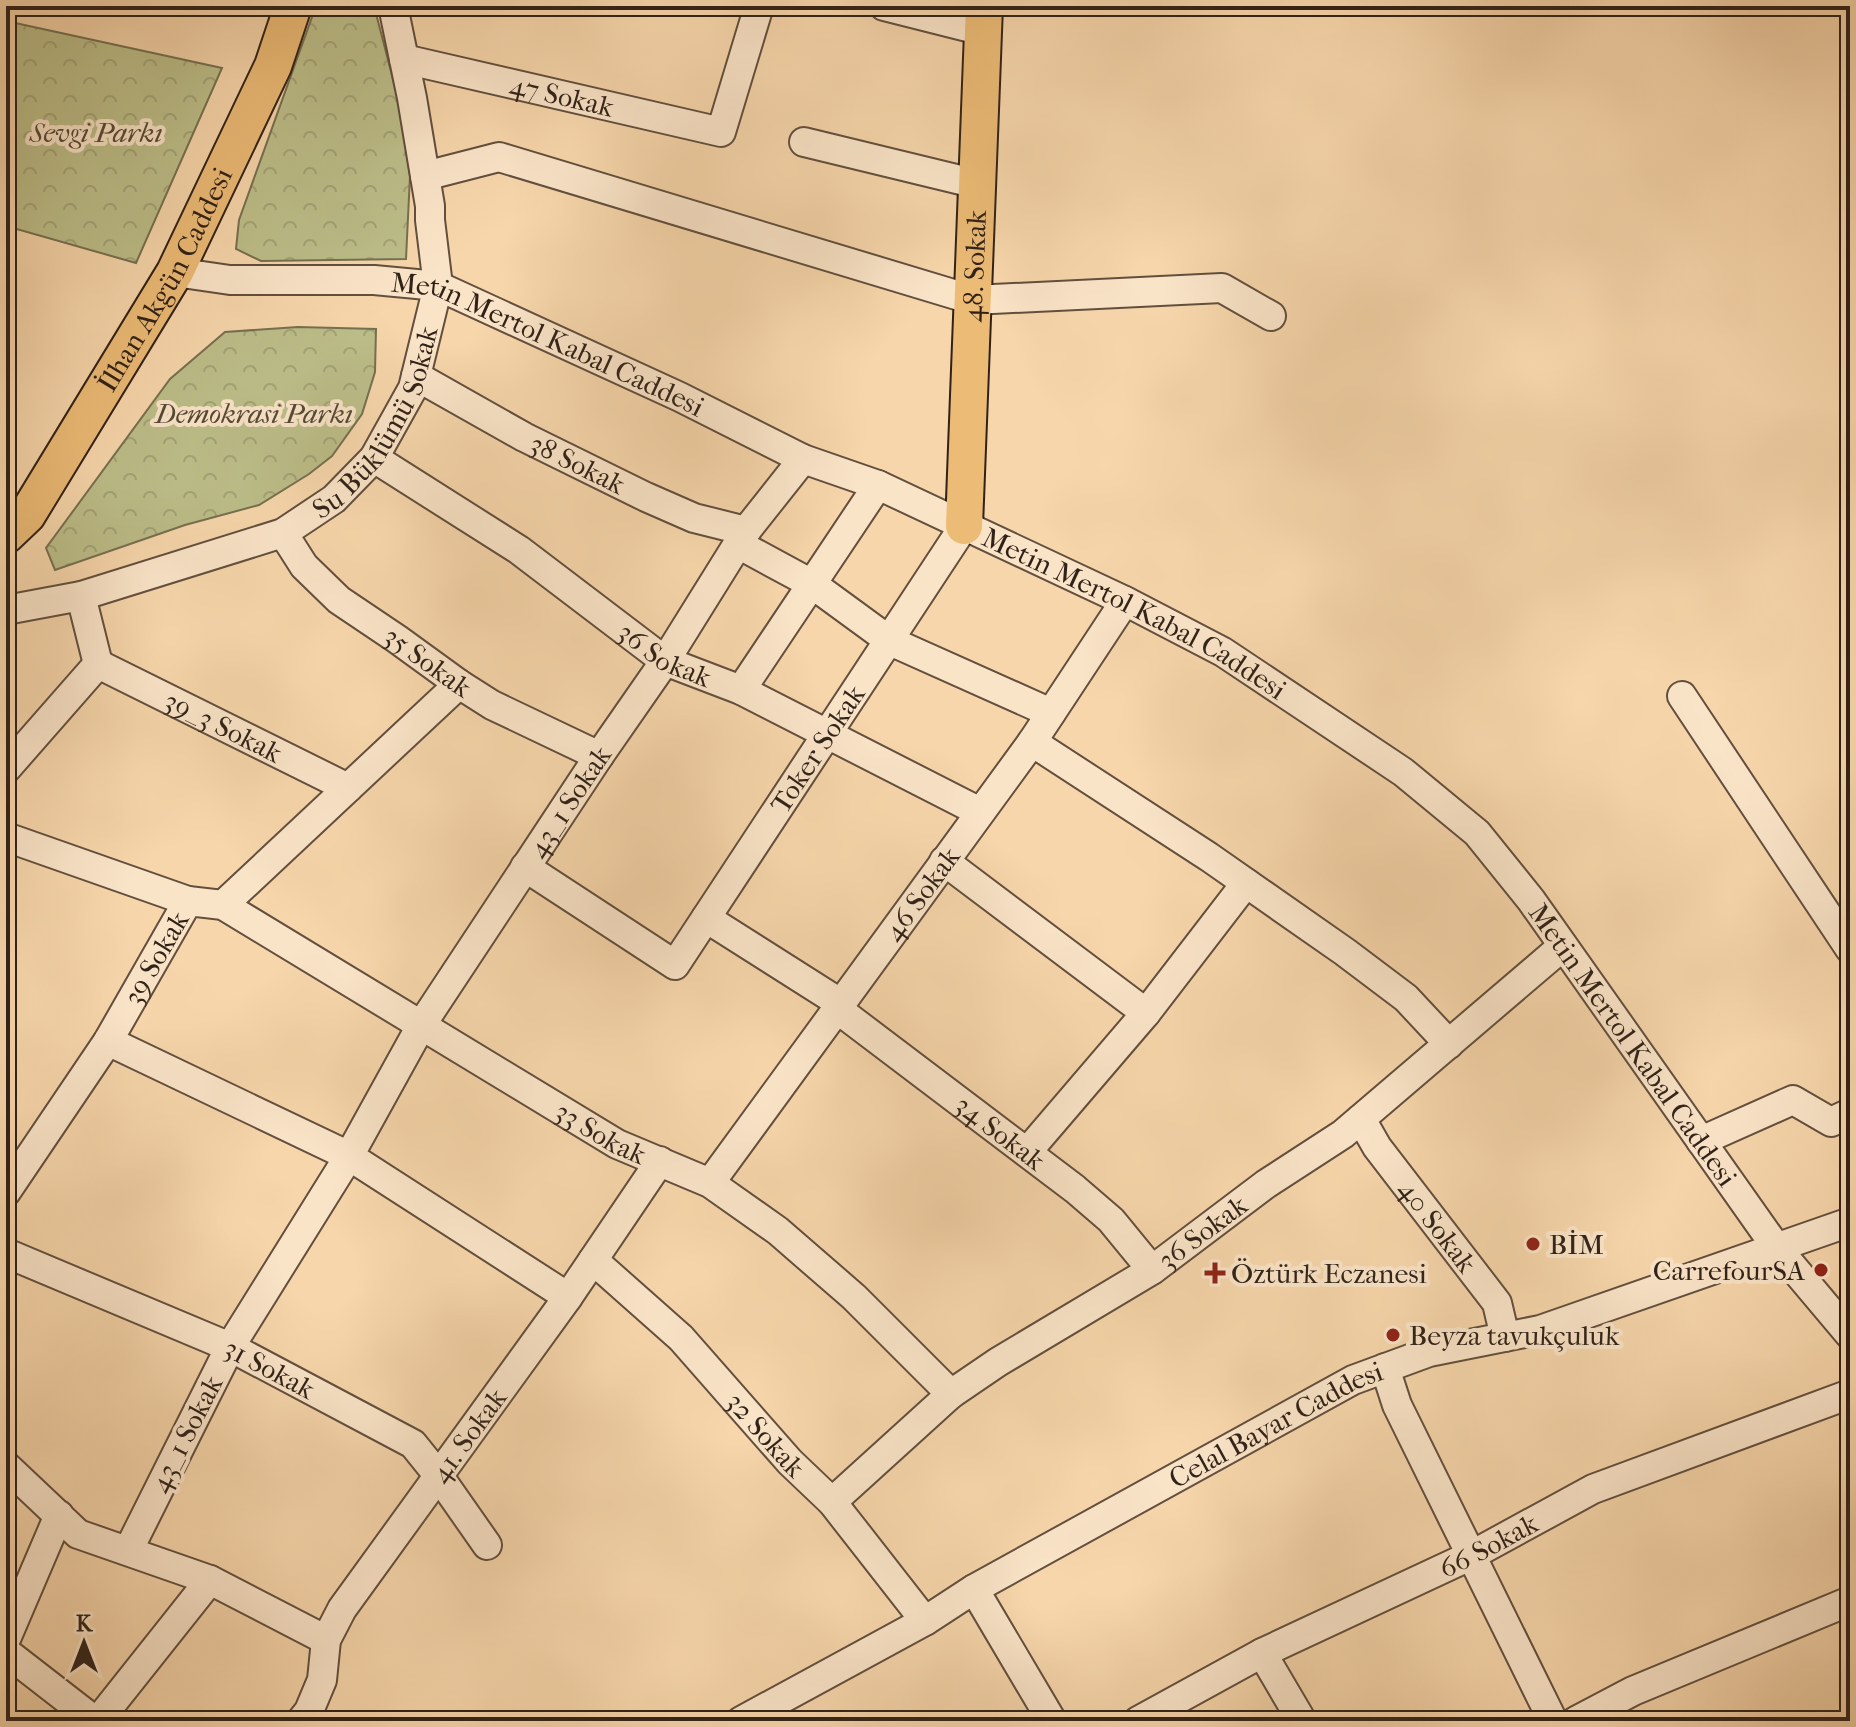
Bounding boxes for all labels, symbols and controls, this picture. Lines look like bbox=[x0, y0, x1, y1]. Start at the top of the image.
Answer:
street label: 47 Sokak bbox=[507, 67, 618, 123]
park label: Sevgi Parkı bbox=[28, 116, 163, 149]
street label: İlhan Akgün Caddesi bbox=[90, 162, 239, 397]
street label: 48. Sokak bbox=[955, 209, 993, 323]
street label: Metin Mertol Kabal Caddesi bbox=[390, 265, 710, 423]
street label: Su Büklümü Sokak bbox=[306, 322, 444, 525]
park label: Demokrasi Parkı bbox=[153, 397, 353, 430]
street label: 38 Sokak bbox=[525, 426, 631, 501]
street label: Metin Mertol Kabal Caddesi bbox=[977, 520, 1293, 706]
street label: 36 Sokak bbox=[612, 615, 717, 694]
street label: 35 Sokak bbox=[378, 619, 478, 704]
street label: Toker Sokak bbox=[763, 678, 872, 819]
street label: 39_3 Sokak bbox=[159, 683, 288, 769]
street label: 43_1 Sokak bbox=[520, 739, 618, 864]
street label: 46 Sokak bbox=[876, 840, 967, 947]
street label: Metin Mertol Kabal Caddesi bbox=[1522, 897, 1744, 1192]
street label: 39 Sokak bbox=[116, 905, 196, 1010]
street label: 34 Sokak bbox=[949, 1088, 1052, 1177]
street label: 33 Sokak bbox=[549, 1094, 652, 1171]
street label: 40 Sokak bbox=[1392, 1173, 1484, 1279]
street label: 36 Sokak bbox=[1151, 1188, 1254, 1276]
place label: BİM bbox=[1549, 1228, 1604, 1261]
marker: BİM bbox=[1524, 1235, 1542, 1253]
place label: CarrefourSA bbox=[1653, 1254, 1806, 1287]
place label: Öztürk Eczanesi bbox=[1231, 1257, 1427, 1290]
marker: CarrefourSA bbox=[1812, 1261, 1830, 1279]
marker: Öztürk Eczanesi bbox=[1206, 1264, 1224, 1282]
place label: Beyza tavukçuluk bbox=[1409, 1319, 1620, 1352]
marker: Beyza tavukçuluk bbox=[1384, 1326, 1402, 1344]
street label: 31 Sokak bbox=[219, 1331, 321, 1406]
street label: Celal Bayar Caddesi bbox=[1163, 1354, 1387, 1495]
street label: 43_1 Sokak bbox=[142, 1369, 230, 1498]
street label: 41. Sokak bbox=[423, 1381, 513, 1489]
street label: 32 Sokak bbox=[720, 1385, 812, 1484]
street label: 66 Sokak bbox=[1434, 1506, 1544, 1585]
north arrow bbox=[44, 1603, 124, 1683]
text: K bbox=[76, 1611, 94, 1637]

